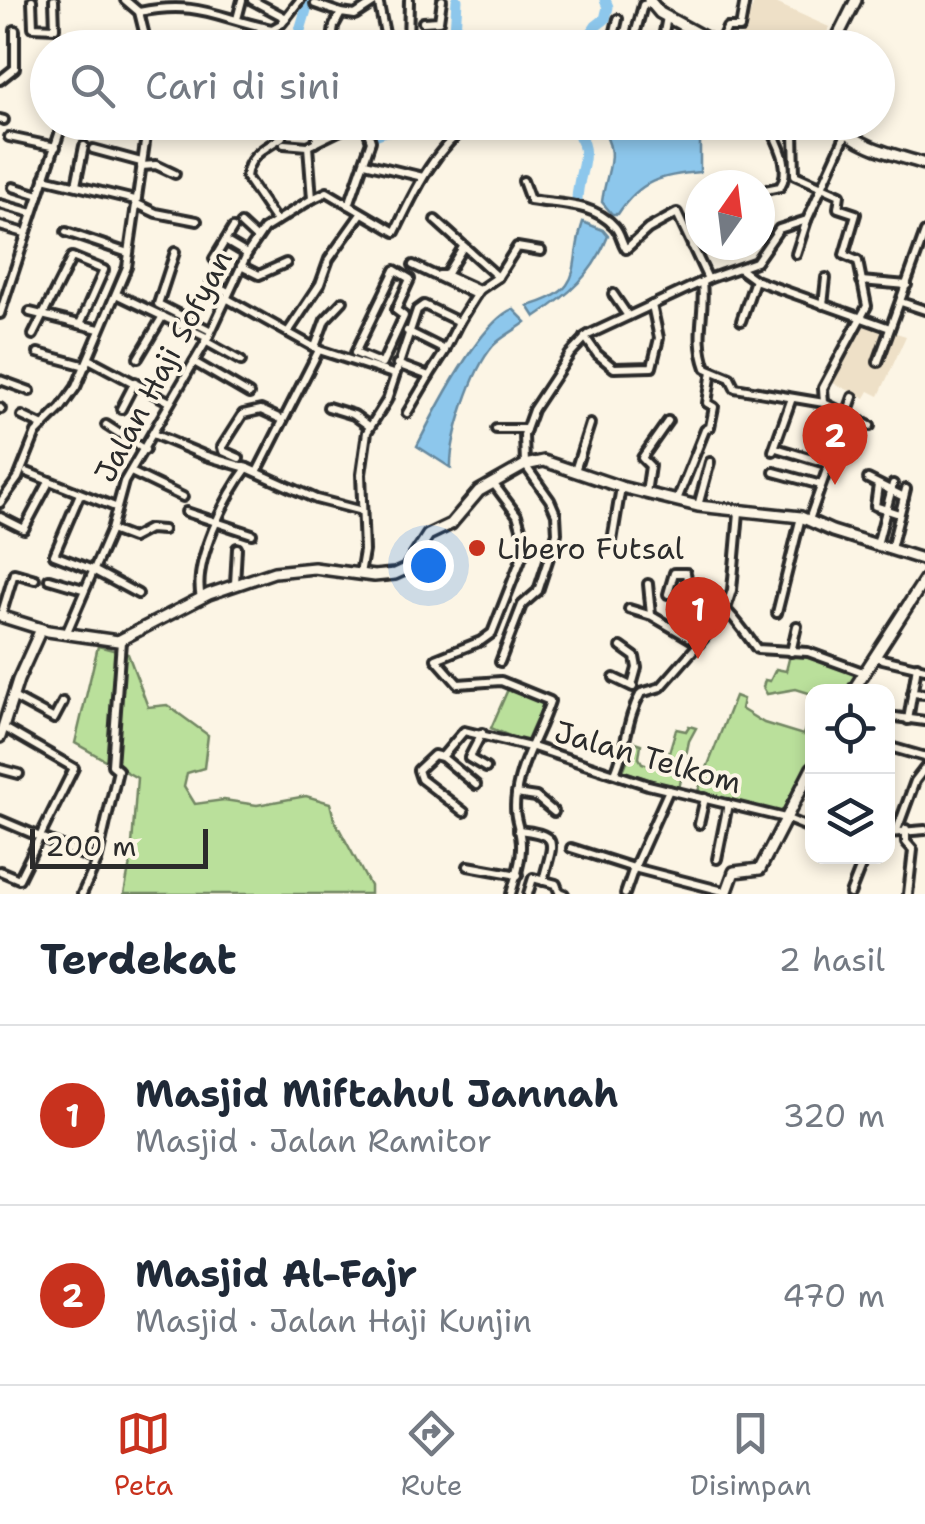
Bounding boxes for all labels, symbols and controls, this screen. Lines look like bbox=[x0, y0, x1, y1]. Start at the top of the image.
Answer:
search box bbox=[30, 30, 895, 140]
icon: search bbox=[65, 58, 120, 113]
text: Cari di sini bbox=[145, 60, 341, 111]
north arrow bbox=[685, 170, 775, 260]
street label: Jalan Haji Sofyan bbox=[84, 243, 242, 489]
pin: 2 bbox=[802, 402, 868, 485]
place label: Libero Futsal bbox=[497, 528, 684, 569]
marker: Libero Futsal bbox=[466, 537, 488, 559]
your location bbox=[403, 540, 454, 591]
pin: 1 bbox=[666, 576, 730, 659]
map controls bbox=[805, 684, 895, 864]
button: locate bbox=[805, 684, 895, 774]
street label: Jalan Telkom bbox=[550, 711, 746, 803]
button: layers bbox=[805, 774, 895, 864]
scale bar bbox=[30, 824, 208, 868]
text: 200 m bbox=[45, 827, 136, 865]
text: Terdekat bbox=[40, 931, 237, 987]
text: 2 hasil bbox=[779, 938, 885, 981]
text: Masjid Miftahul Jannah bbox=[135, 1068, 619, 1119]
text: 1 bbox=[65, 1094, 80, 1137]
text: 320 m bbox=[782, 1094, 885, 1137]
text: Masjid · Jalan Ramitor bbox=[135, 1119, 492, 1162]
text: Masjid Al-Fajr bbox=[135, 1248, 417, 1299]
text: 2 bbox=[61, 1274, 84, 1317]
text: 470 m bbox=[782, 1274, 885, 1317]
text: Masjid · Jalan Haji Kunjin bbox=[135, 1299, 532, 1342]
tab: Peta bbox=[114, 1406, 173, 1504]
tab: Rute bbox=[401, 1406, 463, 1504]
tab: Disimpan bbox=[690, 1406, 811, 1504]

